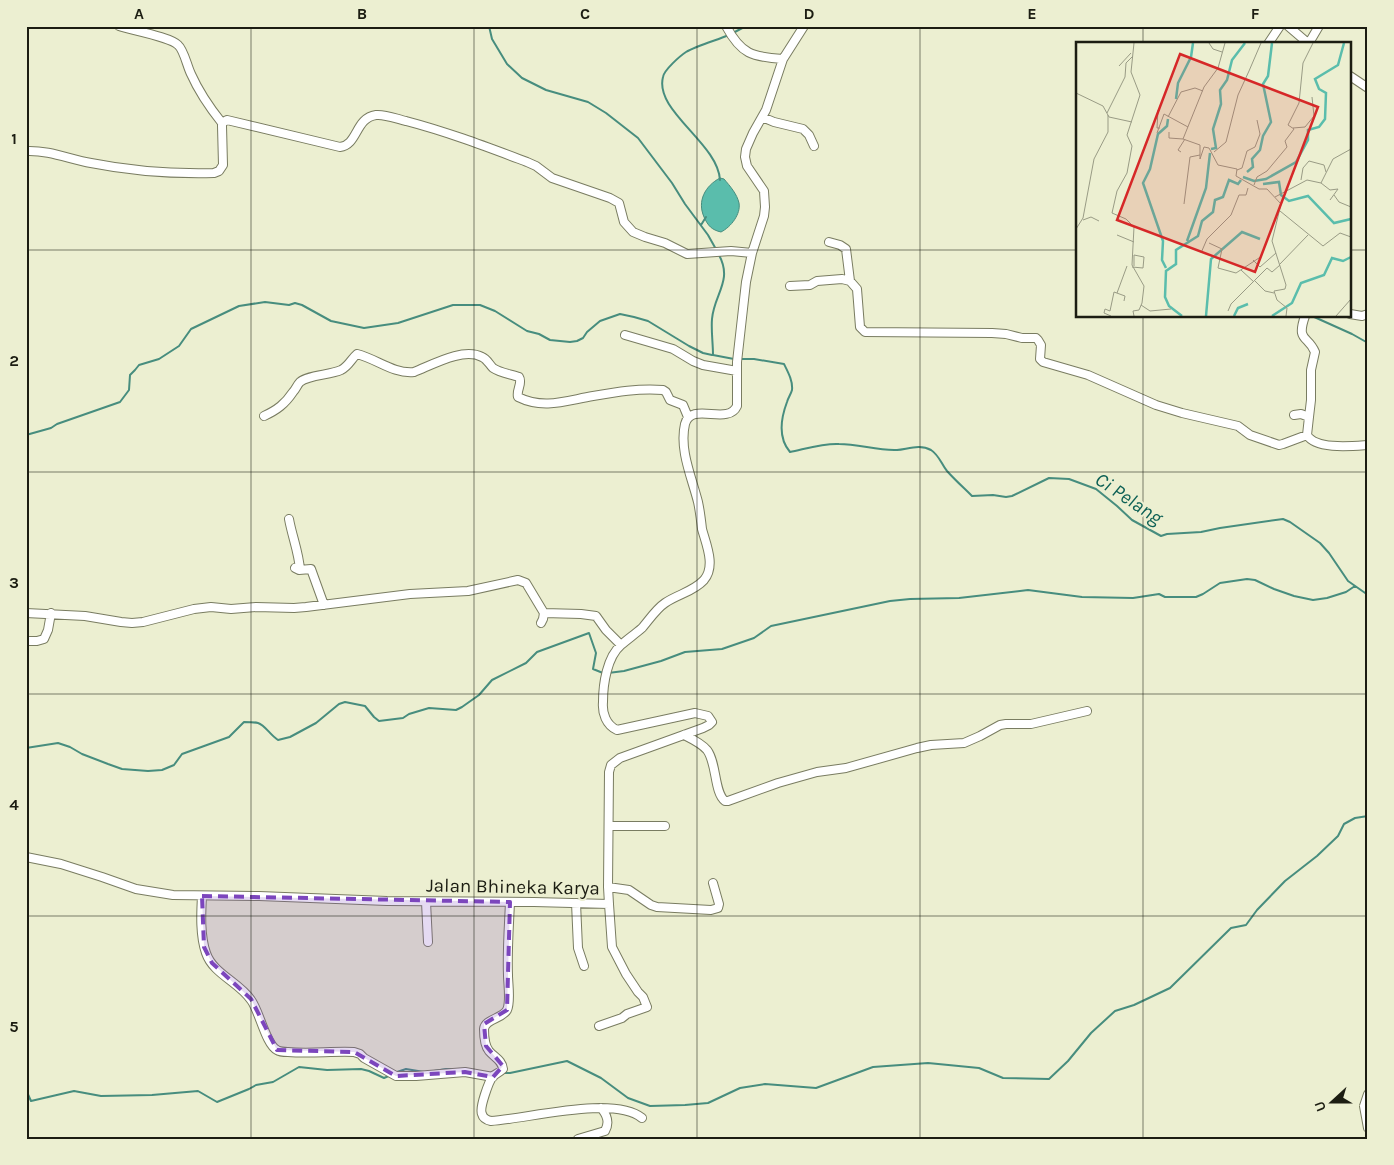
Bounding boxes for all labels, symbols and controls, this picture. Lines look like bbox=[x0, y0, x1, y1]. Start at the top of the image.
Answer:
text: A bbox=[134, 4, 144, 23]
text: B bbox=[357, 4, 367, 23]
text: C bbox=[580, 4, 590, 23]
text: D bbox=[804, 4, 815, 23]
text: E bbox=[1027, 4, 1037, 23]
text: F bbox=[1251, 4, 1260, 23]
inset map bbox=[1076, 42, 1352, 318]
text: 1 bbox=[11, 129, 17, 148]
text: 2 bbox=[9, 351, 19, 370]
water label: Ci Pelang bbox=[1091, 468, 1167, 530]
text: 3 bbox=[9, 573, 19, 592]
text: 4 bbox=[9, 795, 19, 814]
street label: Jalan Bhineka Karya bbox=[426, 874, 600, 900]
text: 5 bbox=[9, 1017, 19, 1036]
north arrow bbox=[1306, 1078, 1356, 1128]
text: U bbox=[1311, 1099, 1330, 1114]

